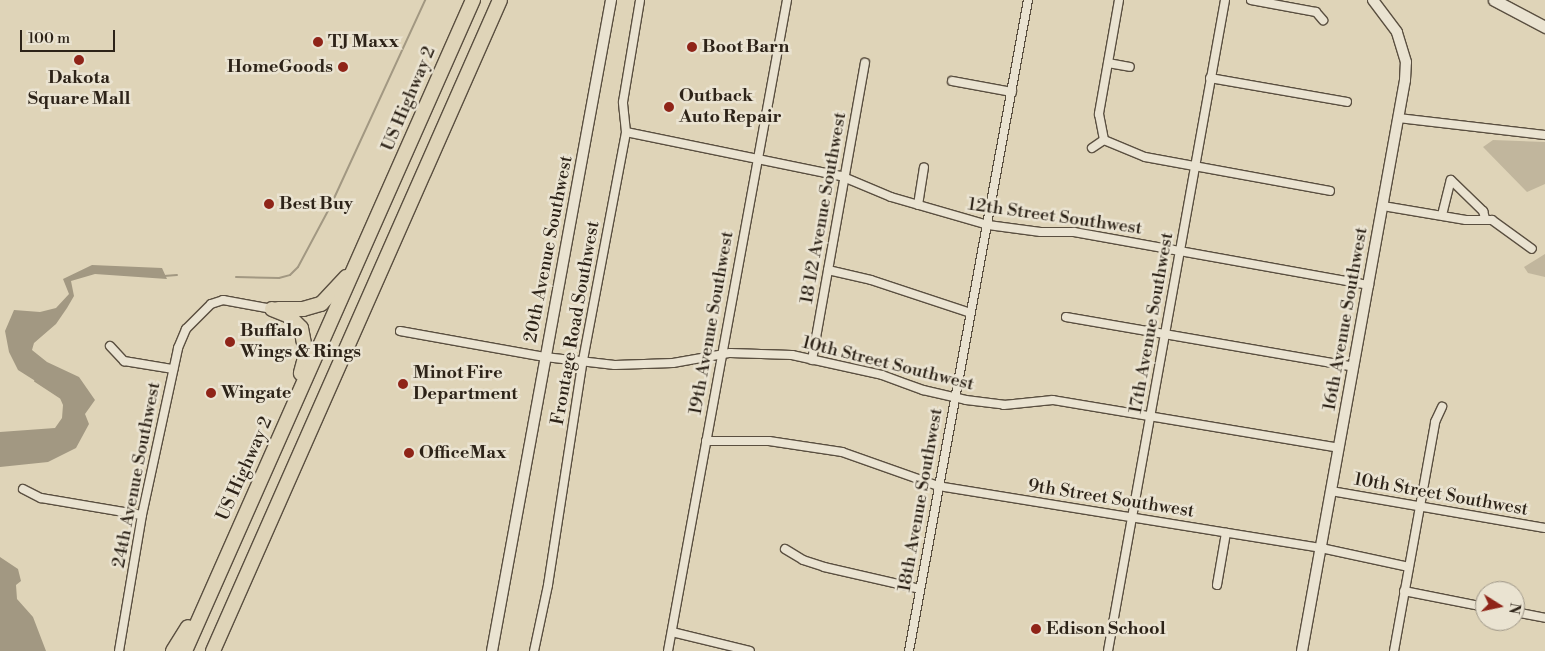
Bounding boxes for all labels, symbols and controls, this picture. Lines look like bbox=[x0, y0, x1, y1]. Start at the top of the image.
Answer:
scale bar bbox=[22, 20, 118, 52]
text: 100 m bbox=[28, 29, 70, 48]
place label: TJ Maxx bbox=[328, 31, 399, 53]
marker: TJ Maxx bbox=[312, 36, 324, 48]
place label: Boot Barn bbox=[702, 36, 789, 58]
marker: Boot Barn bbox=[686, 41, 698, 53]
street label: US Highway 2 bbox=[377, 43, 441, 155]
marker: Dakota Square Mall bbox=[73, 54, 85, 66]
place label: HomeGoods bbox=[227, 56, 333, 78]
marker: HomeGoods bbox=[337, 61, 349, 73]
place label: Dakota Square Mall bbox=[28, 68, 130, 110]
place label: Outback Auto Repair bbox=[679, 86, 782, 128]
marker: Outback Auto Repair bbox=[663, 101, 675, 113]
street label: 18 1/2 Avenue Southwest bbox=[797, 111, 851, 305]
street label: 20th Avenue Southwest bbox=[520, 154, 578, 344]
place label: Best Buy bbox=[279, 193, 353, 215]
street label: 12th Street Southwest bbox=[966, 194, 1144, 240]
marker: Best Buy bbox=[263, 198, 275, 210]
street label: Frontage Road Southwest bbox=[547, 219, 605, 427]
street label: 16th Avenue Southwest bbox=[1319, 226, 1373, 412]
street label: 19th Avenue Southwest bbox=[685, 230, 739, 416]
street label: 17th Avenue Southwest bbox=[1125, 231, 1179, 415]
place label: Buffalo Wings & Rings bbox=[240, 321, 361, 364]
street label: 10th Street Southwest bbox=[800, 332, 976, 396]
marker: Buffalo Wings & Rings bbox=[224, 336, 236, 348]
place label: Minot Fire Department bbox=[413, 363, 518, 406]
marker: Minot Fire Department bbox=[397, 378, 409, 390]
street label: 24th Avenue Southwest bbox=[108, 380, 166, 570]
place label: Wingate bbox=[221, 382, 292, 404]
marker: Wingate bbox=[205, 387, 217, 399]
street label: 18th Avenue Southwest bbox=[894, 406, 948, 594]
street label: US Highway 2 bbox=[212, 414, 278, 524]
place label: OfficeMax bbox=[419, 442, 506, 464]
marker: OfficeMax bbox=[403, 447, 415, 459]
street label: 10th Street Southwest bbox=[1352, 469, 1530, 521]
street label: 9th Street Southwest bbox=[1026, 475, 1196, 523]
north arrow bbox=[1475, 581, 1525, 631]
text: N bbox=[1504, 601, 1524, 615]
place label: Edison School bbox=[1046, 618, 1166, 640]
marker: Edison School bbox=[1030, 623, 1042, 635]

